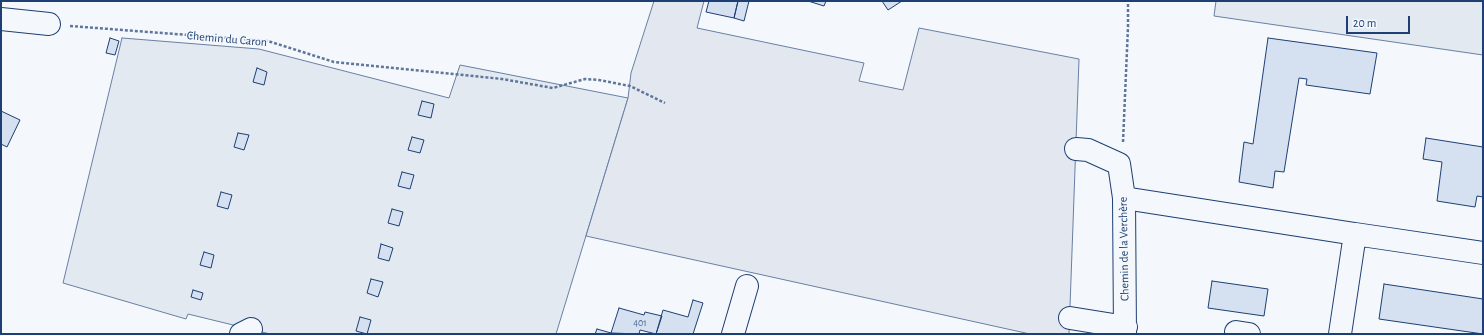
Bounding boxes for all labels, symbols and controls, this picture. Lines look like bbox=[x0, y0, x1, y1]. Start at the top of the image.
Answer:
scale bar bbox=[1348, 8, 1412, 34]
text: 20 m bbox=[1353, 17, 1376, 29]
street label: Chemin du Caron bbox=[186, 28, 268, 50]
street label: Chemin de la Verchère bbox=[1116, 197, 1132, 301]
house number: 401 bbox=[633, 317, 647, 329]

